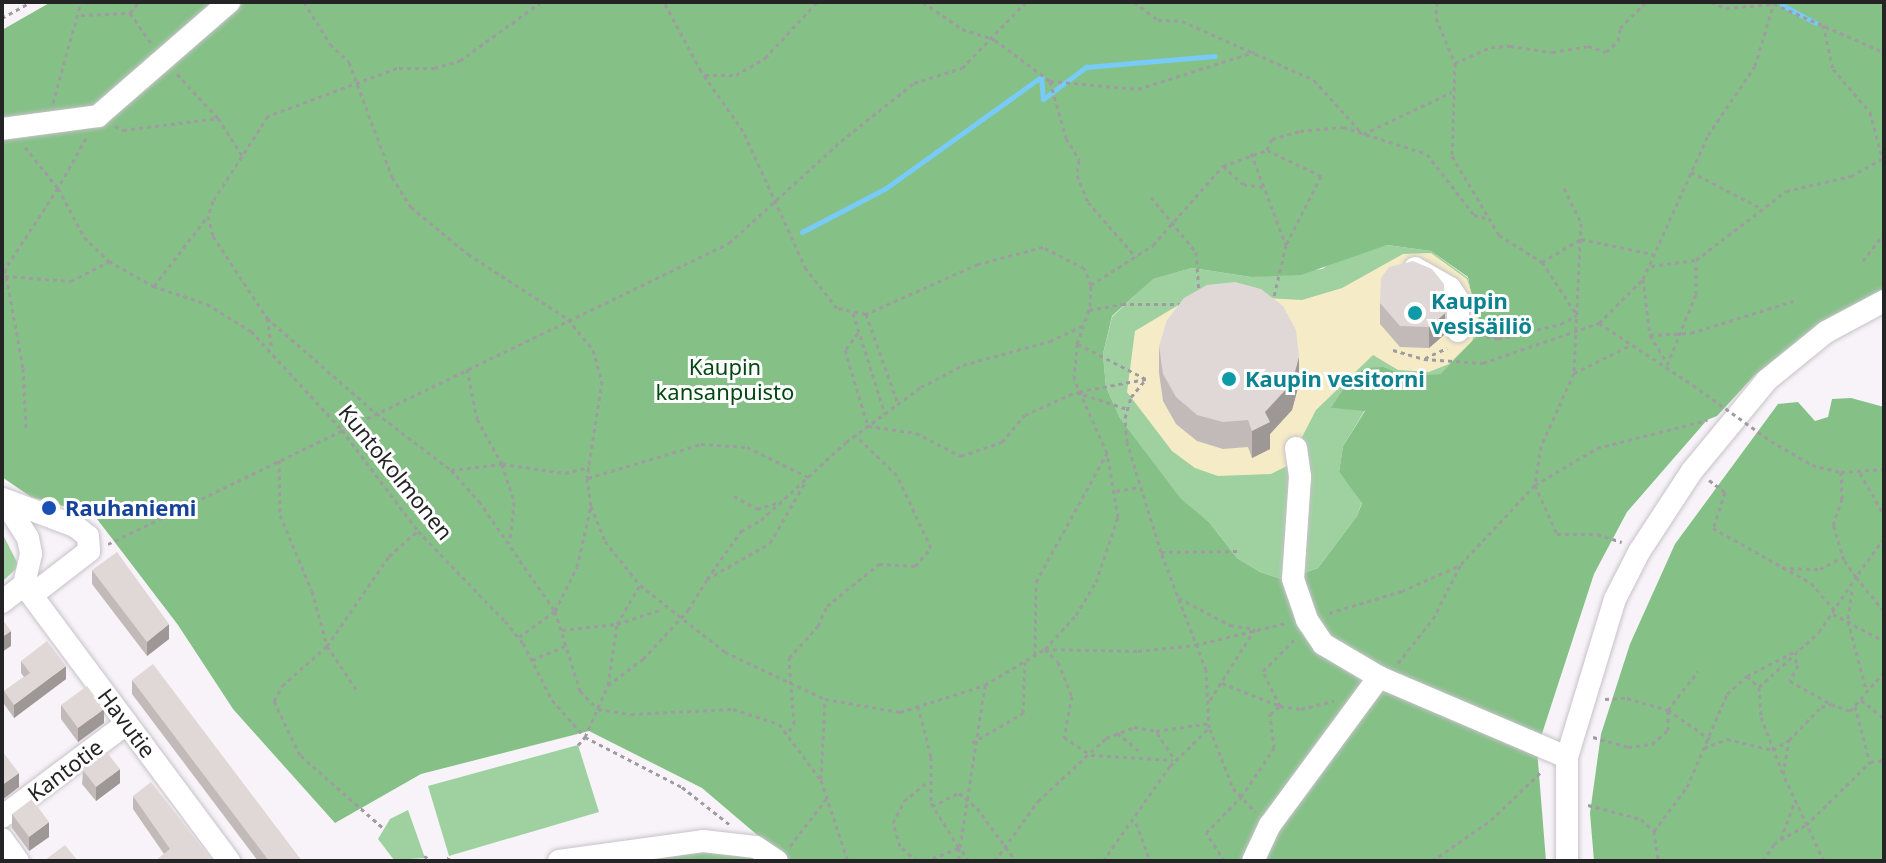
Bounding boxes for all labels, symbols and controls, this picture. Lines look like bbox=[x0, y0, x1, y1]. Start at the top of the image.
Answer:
place label: Kaupin vesisäiliö bbox=[1431, 287, 1532, 338]
marker: Kaupin vesisäiliö bbox=[1406, 304, 1424, 322]
park label: Kaupin kansanpuisto bbox=[656, 353, 794, 404]
place label: Kaupin vesitorni bbox=[1245, 366, 1425, 392]
marker: Kaupin vesitorni bbox=[1220, 370, 1238, 388]
street label: Kuntokolmonen bbox=[333, 399, 459, 545]
place label: Rauhaniemi bbox=[65, 495, 196, 521]
marker: Rauhaniemi bbox=[40, 499, 58, 517]
street label: Havutie bbox=[93, 683, 161, 763]
street label: Kantotie bbox=[22, 733, 108, 807]

